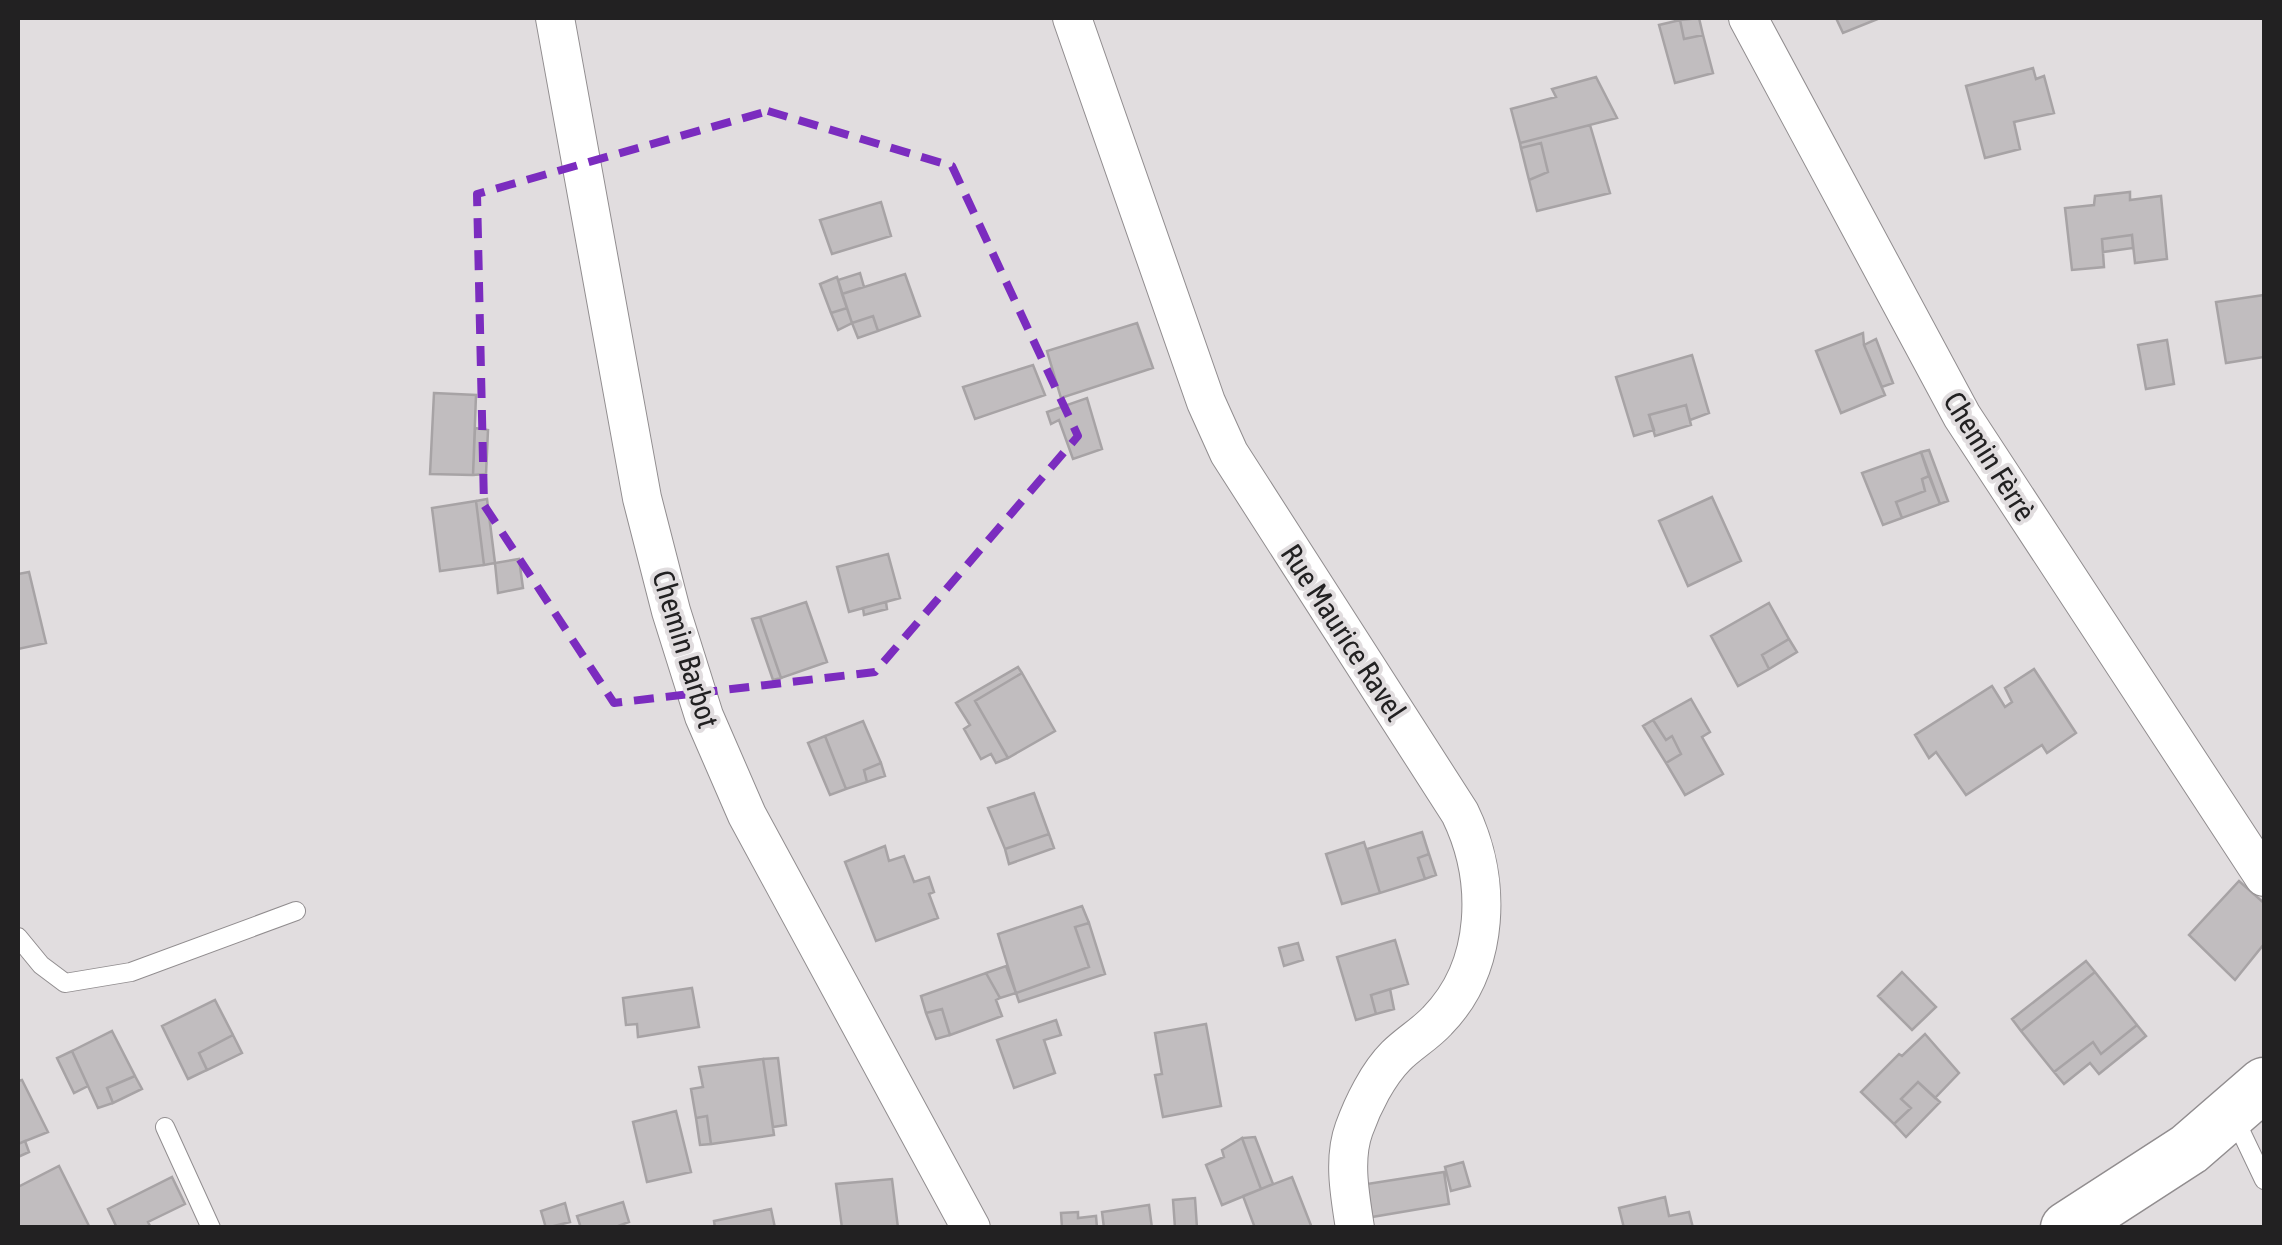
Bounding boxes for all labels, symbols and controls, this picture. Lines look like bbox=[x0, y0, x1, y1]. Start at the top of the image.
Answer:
street label: Chemin Fèrrè bbox=[1937, 385, 2043, 527]
street label: Rue Maurice Ravel bbox=[1274, 538, 1414, 726]
street label: Chemin Barbot bbox=[646, 566, 726, 732]

